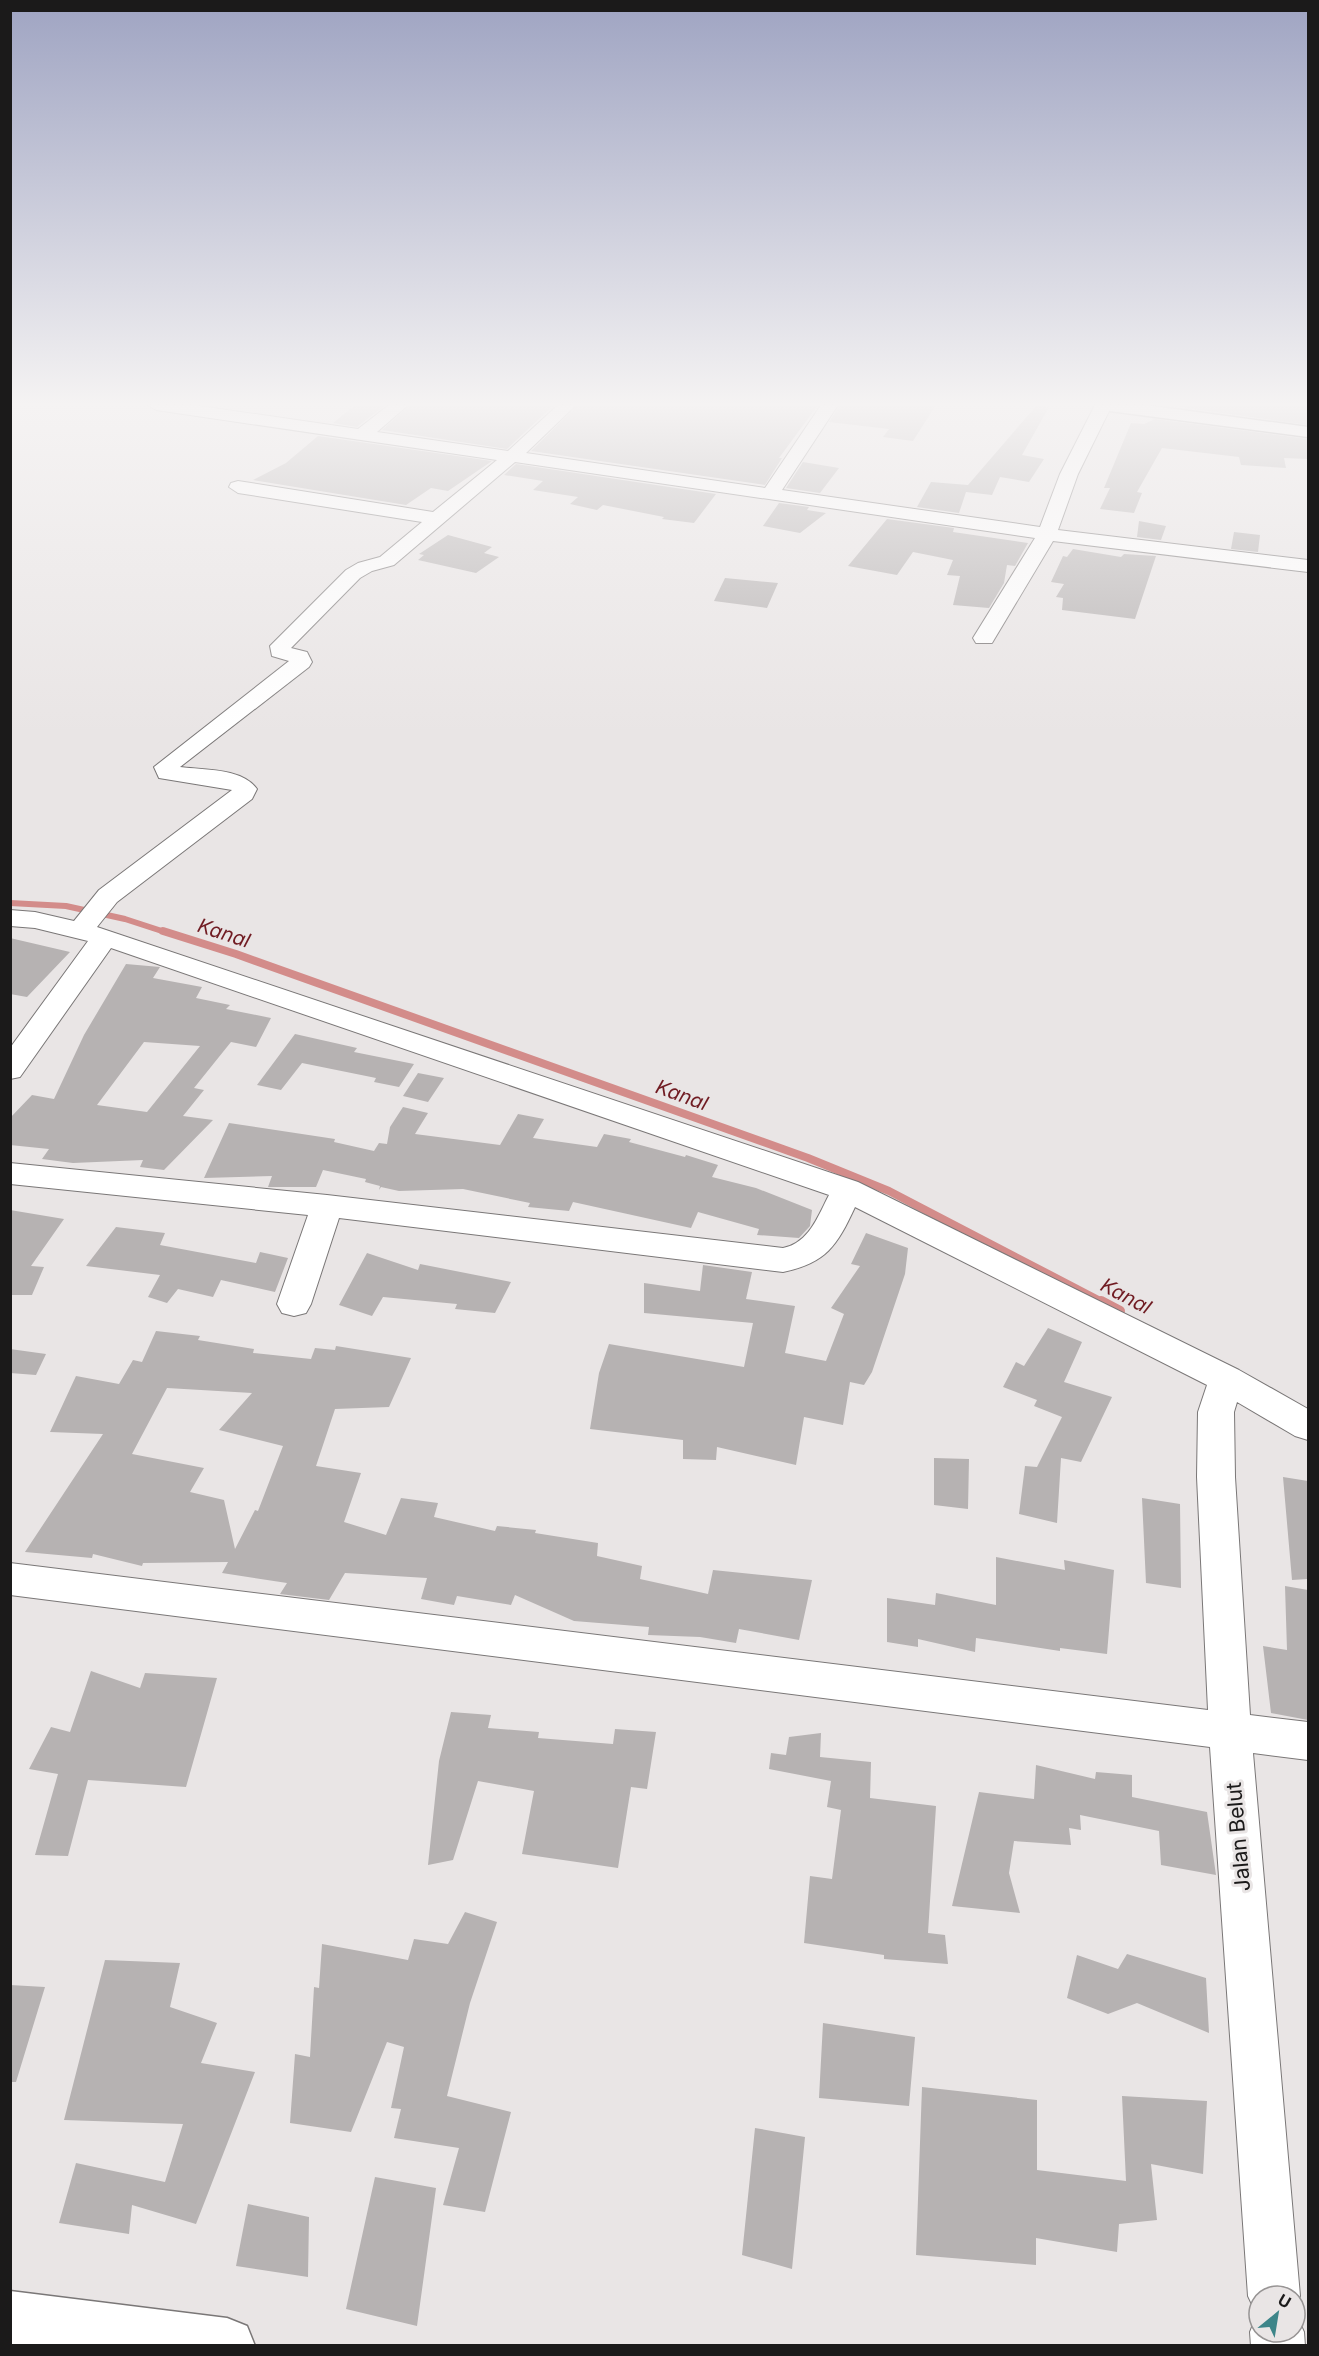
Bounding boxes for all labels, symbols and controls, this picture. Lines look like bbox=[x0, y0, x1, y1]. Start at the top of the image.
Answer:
water label: Kanal bbox=[195, 913, 253, 953]
water label: Kanal bbox=[653, 1075, 712, 1116]
water label: Kanal bbox=[1097, 1273, 1156, 1319]
street label: Jalan Belut bbox=[1221, 1781, 1255, 1893]
north arrow bbox=[1247, 2284, 1307, 2344]
text: U bbox=[1274, 2289, 1295, 2313]

